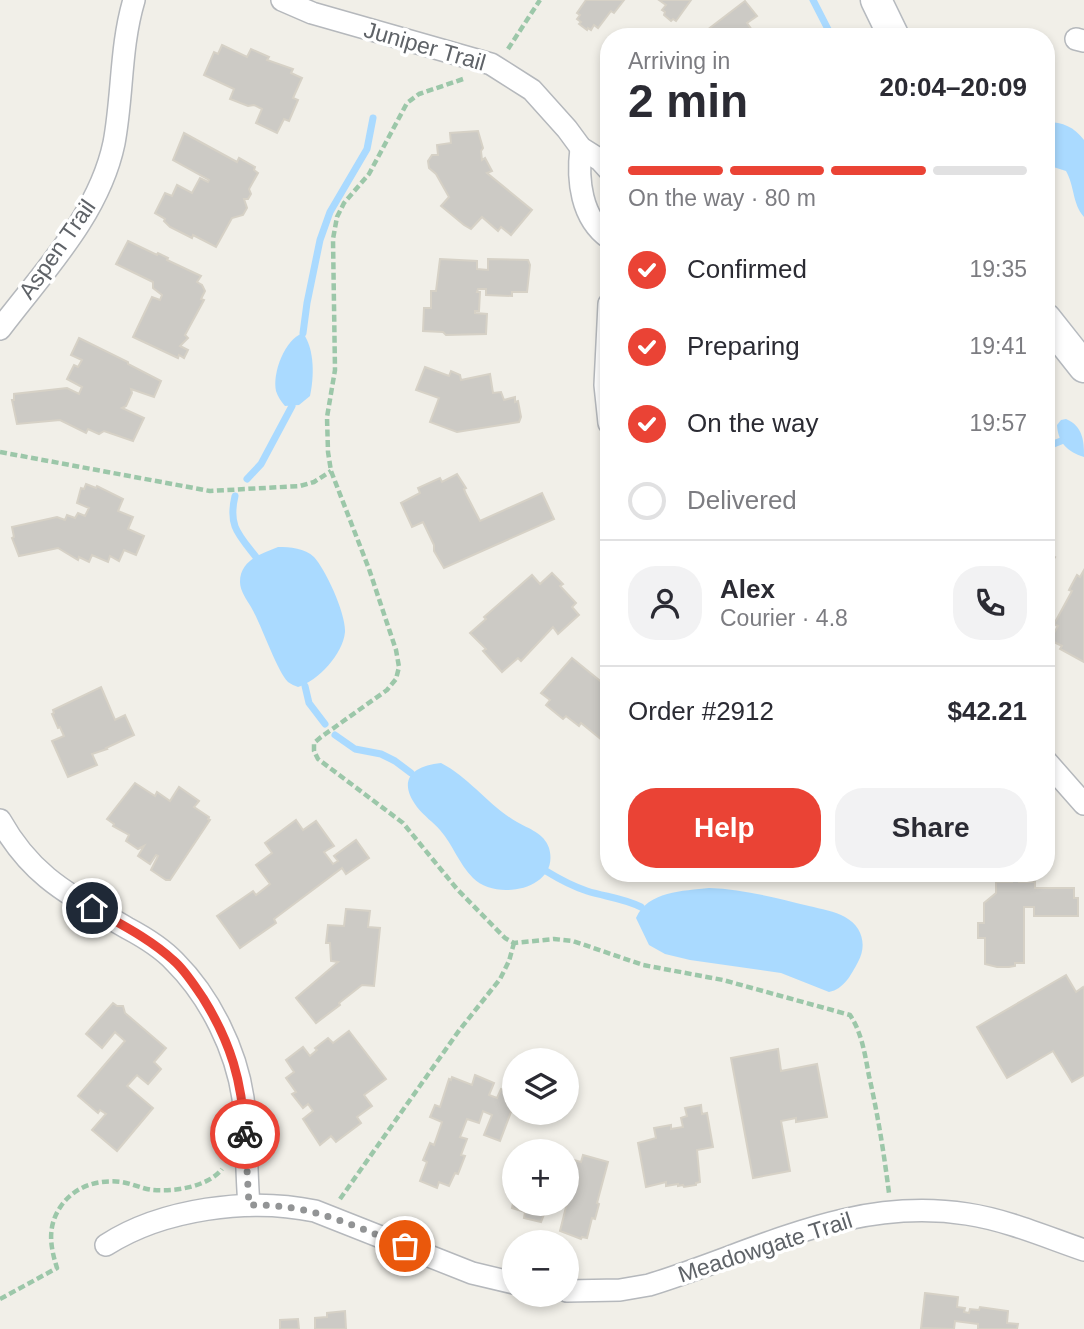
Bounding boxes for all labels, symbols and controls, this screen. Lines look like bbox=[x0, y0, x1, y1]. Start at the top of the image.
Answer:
street label: Juniper Trail bbox=[361, 16, 489, 76]
text: Arriving in bbox=[628, 48, 730, 74]
text: 20:04–20:09 bbox=[880, 72, 1027, 102]
text: 2 min bbox=[628, 75, 748, 127]
text: On the way · 80 m bbox=[628, 185, 816, 211]
street label: Aspen Trail bbox=[13, 194, 101, 304]
icon: check bbox=[628, 251, 666, 289]
text: Confirmed bbox=[687, 254, 807, 284]
text: 19:35 bbox=[969, 256, 1027, 282]
icon: check bbox=[628, 328, 666, 366]
text: Preparing bbox=[687, 331, 800, 361]
text: 19:41 bbox=[969, 333, 1027, 359]
icon: check bbox=[628, 405, 666, 443]
text: On the way bbox=[687, 408, 819, 438]
text: 19:57 bbox=[969, 410, 1027, 436]
text: Delivered bbox=[687, 485, 797, 515]
button: person bbox=[628, 566, 702, 640]
button: phone bbox=[953, 566, 1027, 640]
text: Alex bbox=[720, 574, 775, 604]
text: Courier · 4.8 bbox=[720, 605, 848, 631]
text: Order #2912 bbox=[628, 696, 774, 726]
text: $42.21 bbox=[947, 696, 1027, 726]
button: Help bbox=[628, 788, 821, 868]
button: Share bbox=[835, 788, 1027, 868]
pin bbox=[62, 878, 122, 938]
icon: home bbox=[73, 889, 111, 927]
map controls bbox=[502, 1048, 579, 1307]
button: layers bbox=[502, 1048, 579, 1125]
courier bbox=[210, 1099, 280, 1169]
icon: bike bbox=[226, 1115, 264, 1153]
button: + bbox=[502, 1139, 579, 1216]
street label: Meadowgate Trail bbox=[675, 1207, 855, 1287]
pin bbox=[375, 1216, 435, 1276]
icon: bag bbox=[386, 1227, 424, 1265]
button: − bbox=[502, 1230, 579, 1307]

